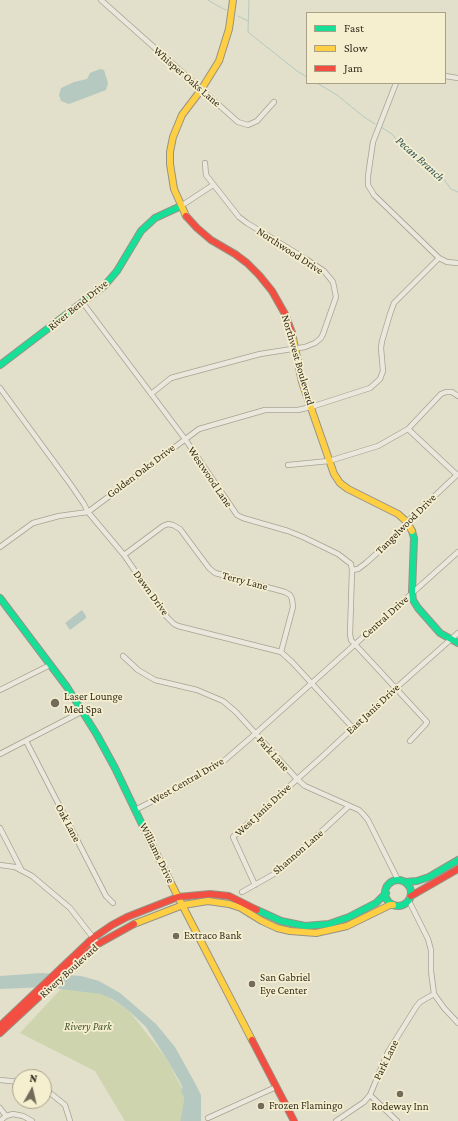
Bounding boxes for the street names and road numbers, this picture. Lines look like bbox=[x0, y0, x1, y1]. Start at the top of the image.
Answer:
street label: Whisper Oaks Lane bbox=[151, 44, 223, 110]
street label: Northwood Drive bbox=[254, 225, 326, 277]
street label: River Bend Drive bbox=[45, 277, 111, 333]
street label: Northwest Boulevard bbox=[279, 313, 317, 407]
street label: Golden Oaks Drive bbox=[104, 441, 178, 501]
street label: Westwood Lane bbox=[185, 444, 235, 510]
street label: Tangelwood Drive bbox=[373, 491, 439, 557]
street label: Dawn Drive bbox=[130, 568, 172, 618]
street label: Terry Lane bbox=[221, 569, 269, 593]
street label: Central Drive bbox=[359, 593, 411, 641]
street label: East Janis Drive bbox=[343, 681, 403, 737]
street label: Park Lane bbox=[254, 734, 292, 774]
street label: West Central Drive bbox=[148, 755, 226, 807]
street label: West Janis Drive bbox=[232, 781, 294, 839]
street label: Oak Lane bbox=[53, 802, 83, 844]
street label: Williams Drive bbox=[137, 821, 177, 885]
street label: Shannon Lane bbox=[270, 826, 326, 878]
street label: Rivery Boulevard bbox=[37, 941, 101, 1001]
street label: Park Lane bbox=[371, 1038, 401, 1082]

